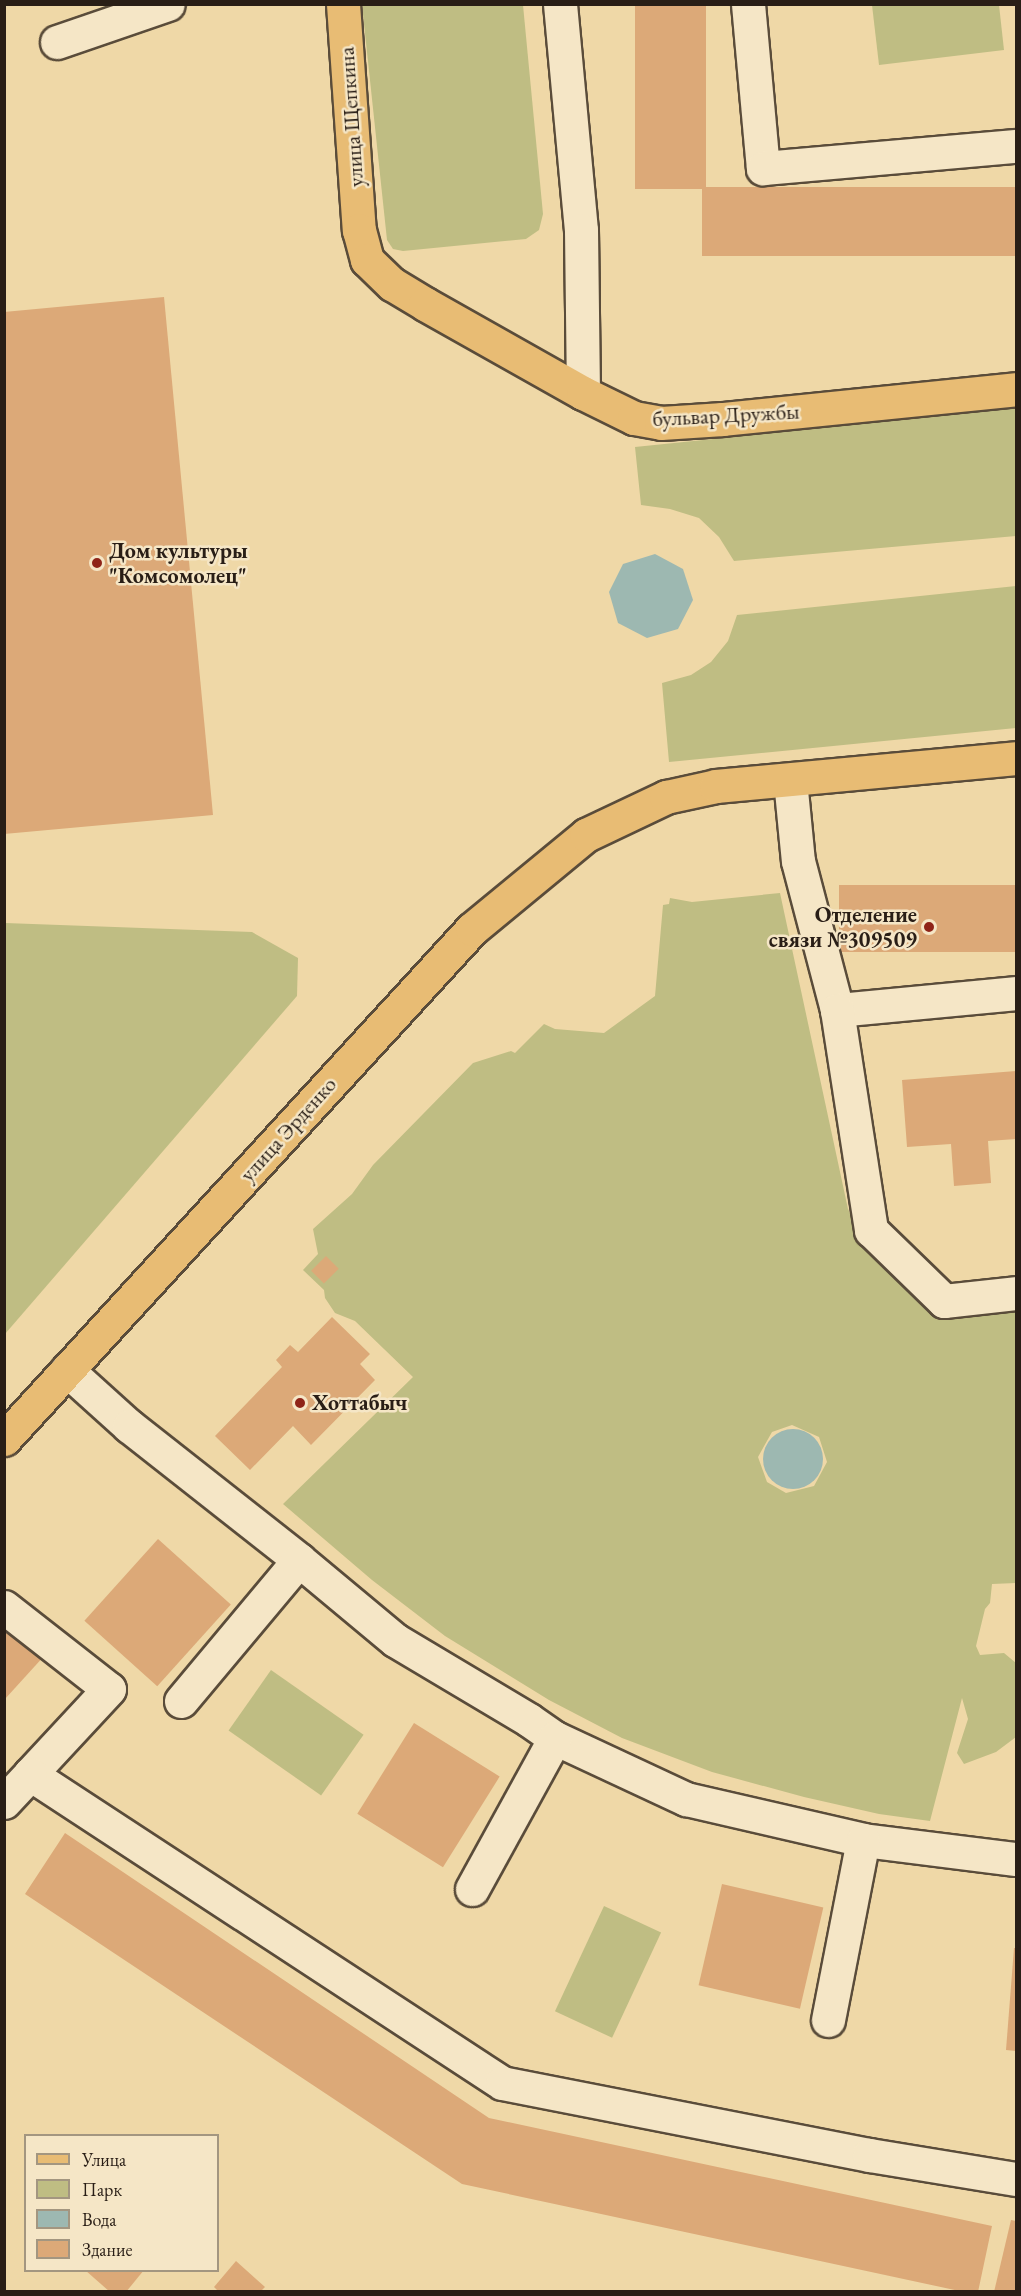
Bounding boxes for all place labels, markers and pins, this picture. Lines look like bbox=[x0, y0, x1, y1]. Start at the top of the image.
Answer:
place label: Дом культуры "Комсомолец" bbox=[109, 537, 248, 588]
marker: Дом культуры "Комсомолец" bbox=[90, 556, 104, 570]
place label: Отделение связи №309509 bbox=[769, 901, 917, 952]
marker: Отделение связи №309509 bbox=[922, 920, 936, 934]
place label: Хоттабыч bbox=[312, 1390, 407, 1416]
marker: Хоттабыч bbox=[293, 1396, 307, 1410]

